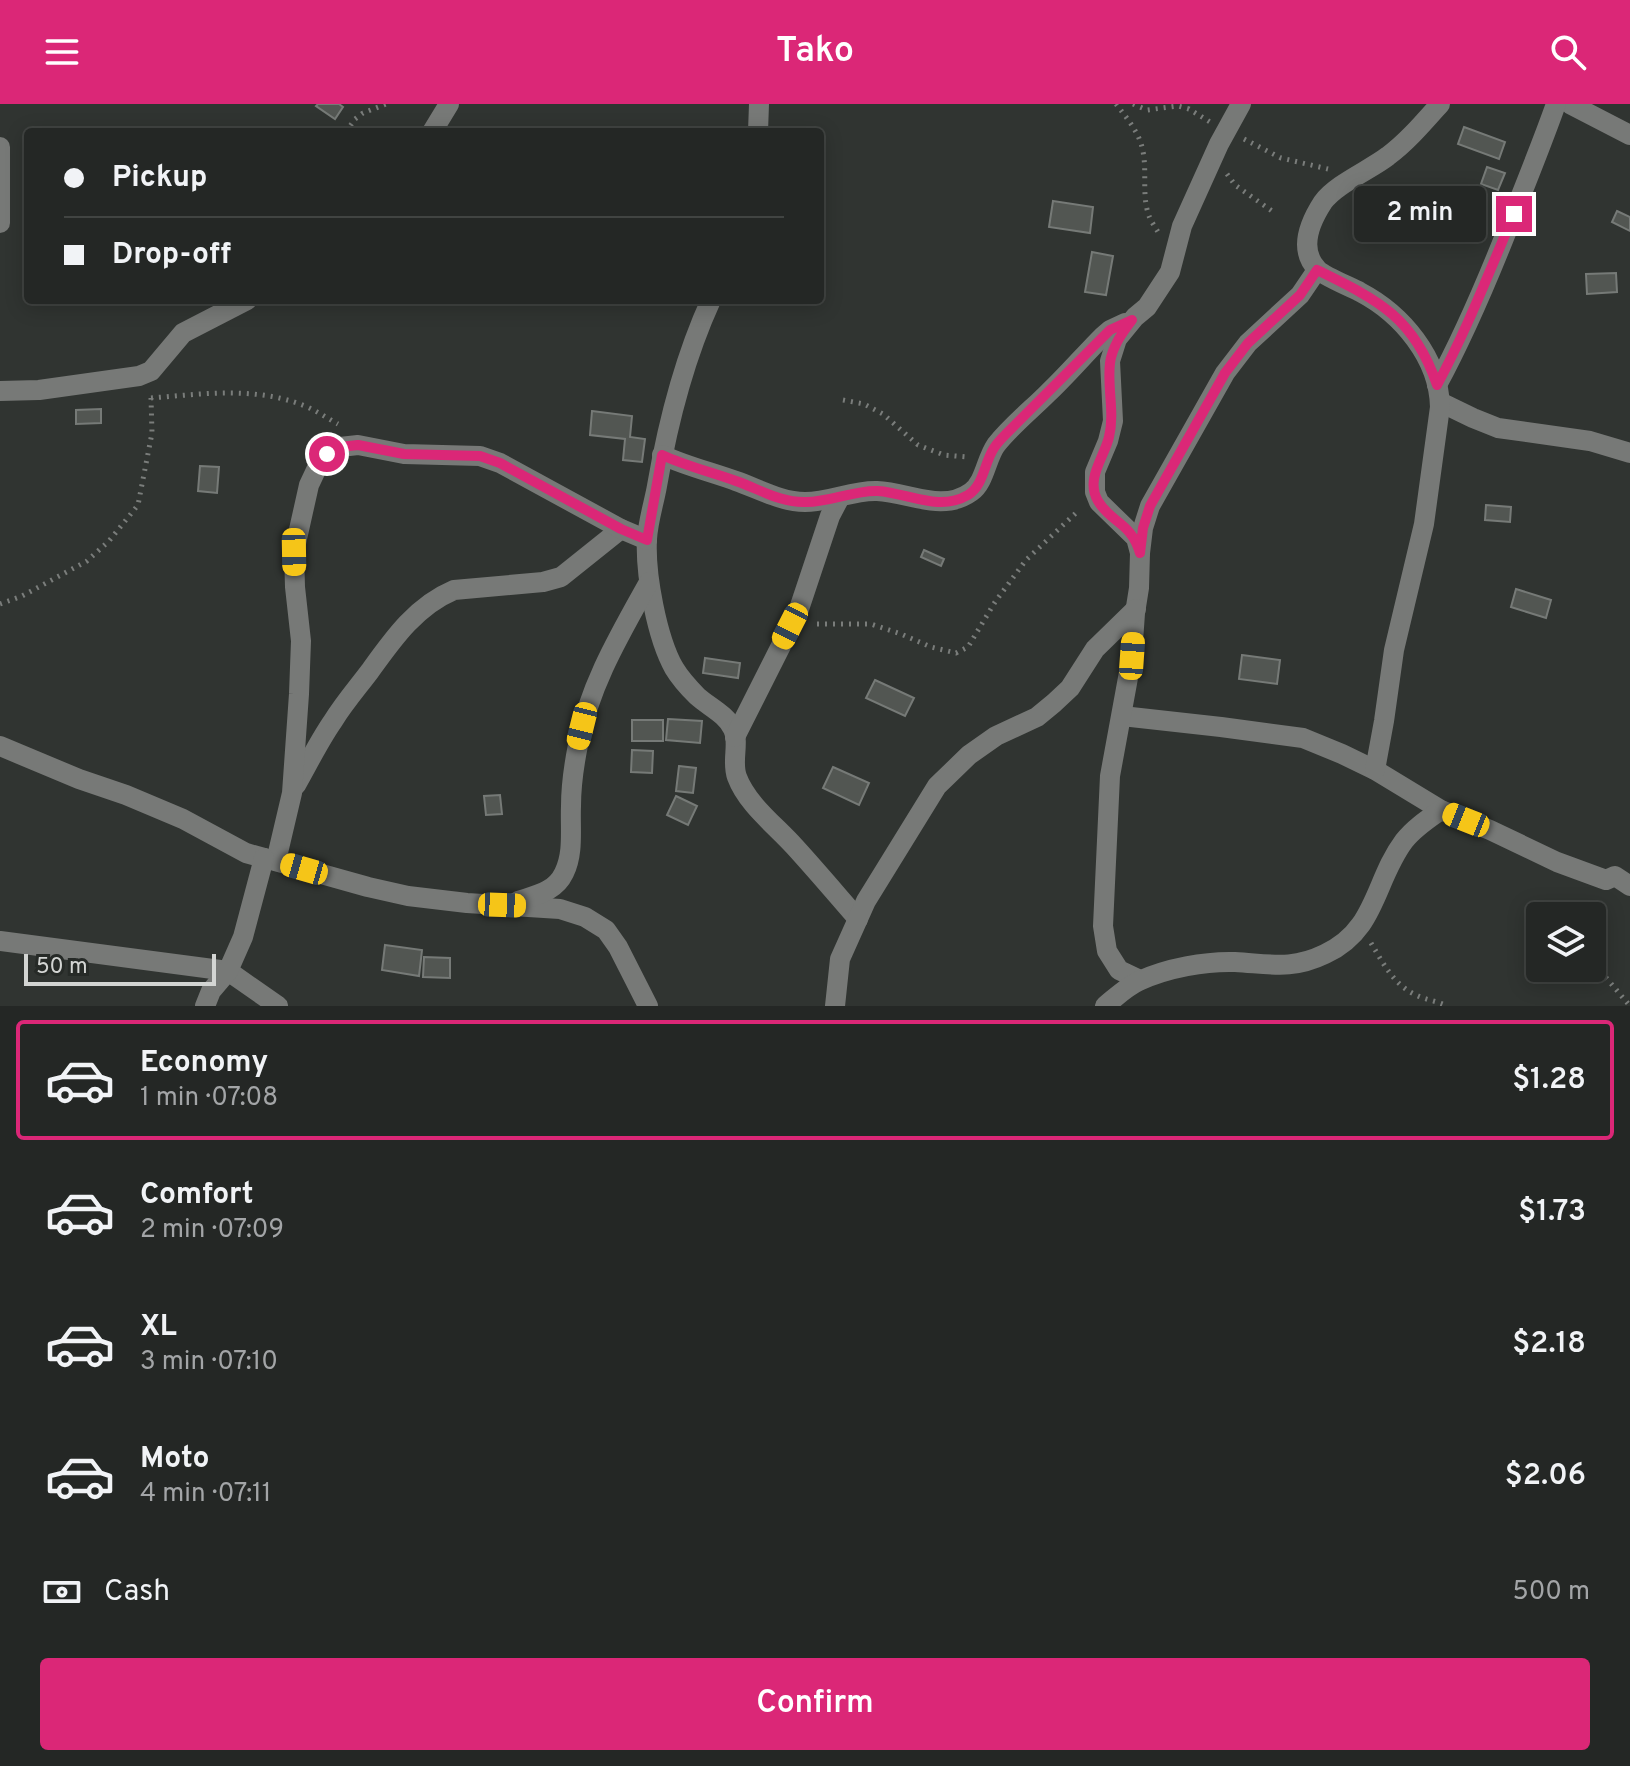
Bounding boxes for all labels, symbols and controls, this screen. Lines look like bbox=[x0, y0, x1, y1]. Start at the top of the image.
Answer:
text: Tako bbox=[776, 29, 854, 75]
icon: menu bbox=[40, 30, 84, 74]
icon: search bbox=[1546, 30, 1590, 74]
text: Pickup bbox=[112, 160, 207, 197]
callout: 2 min bbox=[1354, 186, 1486, 242]
route end bbox=[1496, 196, 1532, 232]
text: 2 min bbox=[1386, 197, 1454, 230]
text: Drop-off bbox=[112, 237, 231, 274]
route start bbox=[309, 436, 345, 472]
car bbox=[282, 528, 306, 576]
car bbox=[768, 599, 812, 653]
car bbox=[1118, 631, 1146, 681]
car bbox=[565, 700, 599, 752]
car bbox=[1439, 800, 1493, 840]
car bbox=[278, 851, 330, 887]
car bbox=[478, 892, 526, 918]
map controls bbox=[1526, 902, 1606, 982]
button: layers bbox=[1526, 902, 1606, 982]
scale bar bbox=[24, 950, 216, 986]
text: 50 m bbox=[36, 954, 88, 981]
icon: car bbox=[44, 1044, 116, 1116]
text: Economy bbox=[140, 1045, 268, 1082]
text: $1.28 bbox=[1512, 1062, 1586, 1099]
text: 1 min · 07:08 bbox=[140, 1082, 278, 1115]
icon: car bbox=[44, 1176, 116, 1248]
text: Comfort bbox=[140, 1177, 253, 1214]
text: $1.73 bbox=[1518, 1194, 1586, 1231]
text: 2 min · 07:09 bbox=[140, 1214, 284, 1247]
icon: car bbox=[44, 1308, 116, 1380]
text: XL bbox=[140, 1309, 177, 1346]
text: $2.18 bbox=[1512, 1326, 1586, 1363]
text: 3 min · 07:10 bbox=[140, 1346, 278, 1379]
icon: car bbox=[44, 1440, 116, 1512]
text: Moto bbox=[140, 1441, 210, 1478]
text: $2.06 bbox=[1505, 1458, 1586, 1495]
text: 4 min · 07:11 bbox=[140, 1478, 271, 1511]
icon: cash bbox=[40, 1570, 84, 1614]
text: Cash bbox=[104, 1574, 170, 1611]
text: 500 m bbox=[1513, 1576, 1590, 1609]
button: Confirm bbox=[40, 1658, 1590, 1750]

